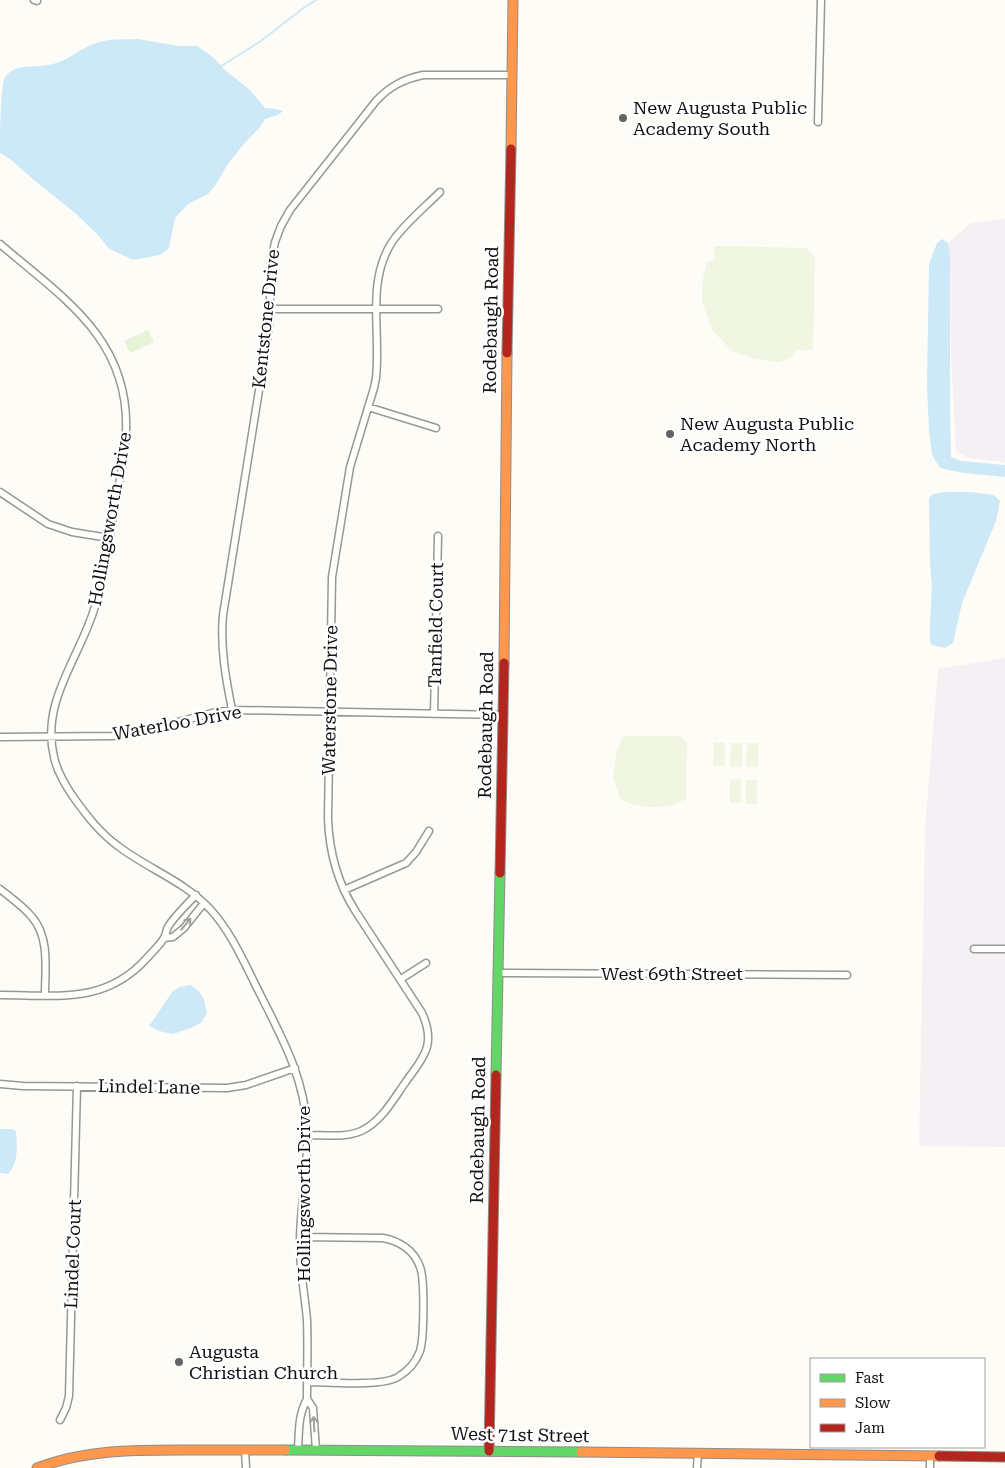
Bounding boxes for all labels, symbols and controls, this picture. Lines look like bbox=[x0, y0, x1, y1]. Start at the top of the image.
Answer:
place label: New Augusta Public Academy South bbox=[633, 97, 807, 139]
marker: New Augusta Public Academy South bbox=[617, 112, 629, 124]
street label: Rodebaugh Road bbox=[479, 246, 502, 394]
street label: Kentstone Drive bbox=[248, 248, 283, 390]
place label: New Augusta Public Academy North bbox=[680, 413, 854, 455]
marker: New Augusta Public Academy North bbox=[664, 428, 676, 440]
street label: Hollingsworth Drive bbox=[84, 430, 135, 607]
street label: Tanfield Court bbox=[424, 562, 447, 688]
street label: Waterstone Drive bbox=[318, 625, 341, 775]
street label: Rodebaugh Road bbox=[474, 651, 497, 799]
street label: Waterloo Drive bbox=[111, 701, 243, 744]
one-way arrow bbox=[181, 917, 192, 930]
street label: West 69th Street bbox=[601, 963, 743, 984]
street label: Rodebaugh Road bbox=[466, 1056, 489, 1204]
street label: Lindel Lane bbox=[98, 1075, 201, 1098]
street label: Hollingsworth Drive bbox=[293, 1106, 314, 1282]
street label: Lindel Court bbox=[60, 1199, 85, 1309]
place label: Augusta Christian Church bbox=[189, 1341, 339, 1383]
marker: Augusta Christian Church bbox=[173, 1356, 185, 1368]
legend bbox=[810, 1358, 985, 1448]
text: Fast bbox=[855, 1369, 885, 1387]
text: Slow bbox=[855, 1394, 891, 1412]
one-way arrow bbox=[309, 1416, 318, 1432]
text: Jam bbox=[855, 1419, 885, 1437]
street label: West 71st Street bbox=[450, 1423, 590, 1446]

